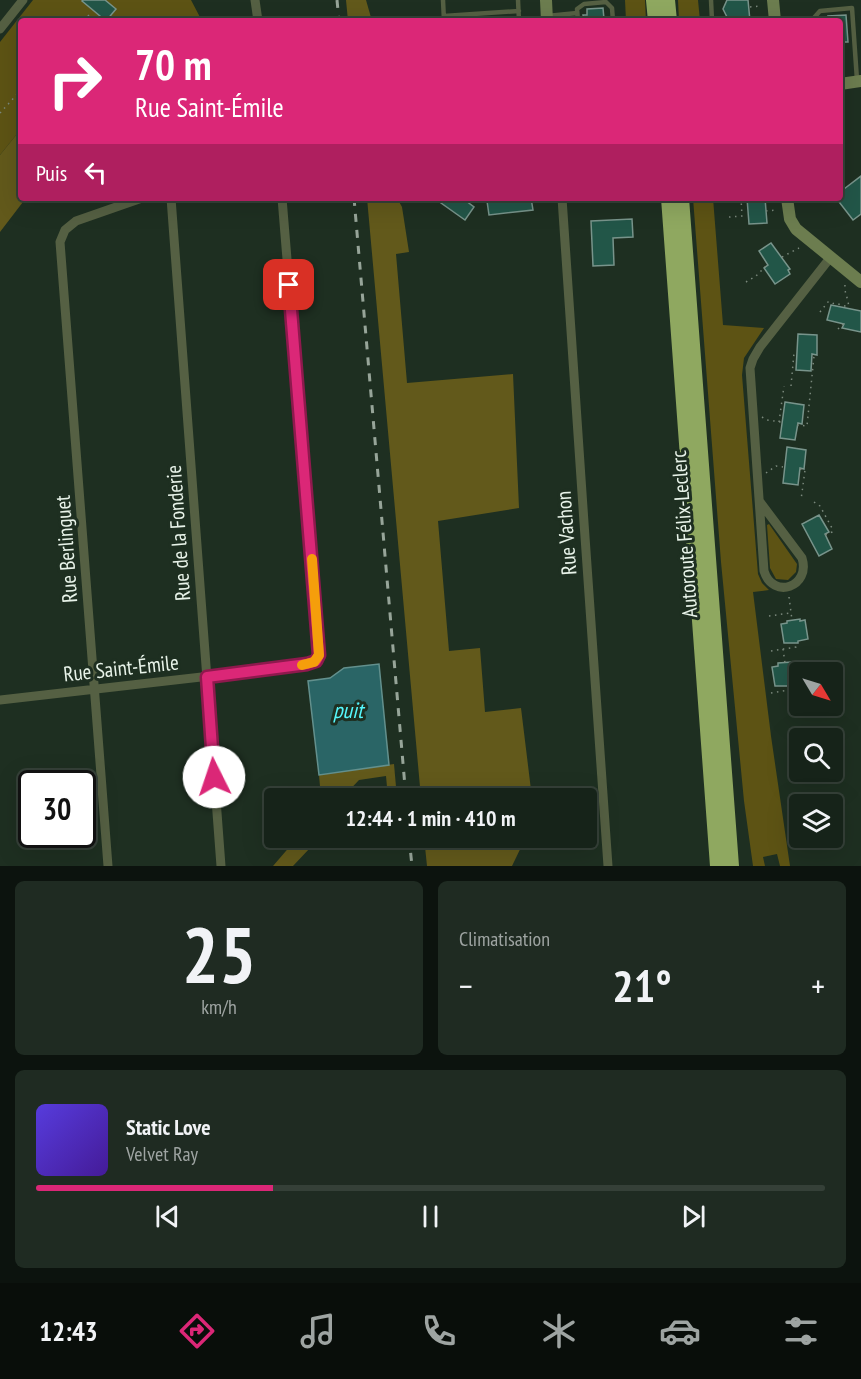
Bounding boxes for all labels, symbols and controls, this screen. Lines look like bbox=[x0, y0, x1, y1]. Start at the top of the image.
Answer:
text: 70 m bbox=[135, 37, 212, 92]
icon: right bbox=[36, 42, 114, 120]
text: Rue Saint-Émile bbox=[135, 90, 284, 124]
icon: left bbox=[79, 156, 112, 189]
text: Puis bbox=[36, 159, 67, 187]
pin bbox=[263, 259, 314, 310]
icon: arrive bbox=[272, 268, 305, 301]
street label: Autoroute Félix-Leclerc bbox=[665, 449, 703, 619]
street label: Rue de la Fonderie bbox=[160, 464, 196, 602]
street label: Rue Vachon bbox=[550, 490, 582, 576]
street label: Rue Berlinguet bbox=[49, 494, 83, 604]
street label: Rue Saint-Émile bbox=[62, 649, 180, 687]
north arrow bbox=[789, 662, 843, 716]
map controls bbox=[789, 662, 843, 848]
water label: puit bbox=[333, 696, 366, 724]
button: search bbox=[789, 728, 843, 782]
position arrow bbox=[182, 745, 246, 809]
speed limit sign: 30 bbox=[18, 770, 96, 848]
button: layers bbox=[789, 794, 843, 848]
text: 12:44 · 1 min · 410 m bbox=[345, 804, 516, 832]
text: 25 bbox=[182, 904, 256, 1005]
text: Climatisation bbox=[459, 926, 550, 952]
text: 21° bbox=[612, 956, 672, 1014]
text: − bbox=[459, 964, 473, 1007]
text: + bbox=[811, 964, 825, 1007]
text: km/h bbox=[201, 994, 237, 1020]
text: Static Love bbox=[126, 1113, 211, 1141]
text: Velvet Ray bbox=[126, 1141, 198, 1167]
icon: previous bbox=[151, 1200, 184, 1233]
icon: pause bbox=[414, 1200, 447, 1233]
icon: next bbox=[677, 1200, 710, 1233]
icon: directions bbox=[176, 1310, 218, 1352]
icon: music bbox=[297, 1310, 339, 1352]
icon: phone bbox=[418, 1310, 460, 1352]
icon: climate bbox=[538, 1310, 580, 1352]
icon: car bbox=[659, 1310, 701, 1352]
icon: filters bbox=[780, 1310, 822, 1352]
text: 12:43 bbox=[39, 1314, 98, 1348]

